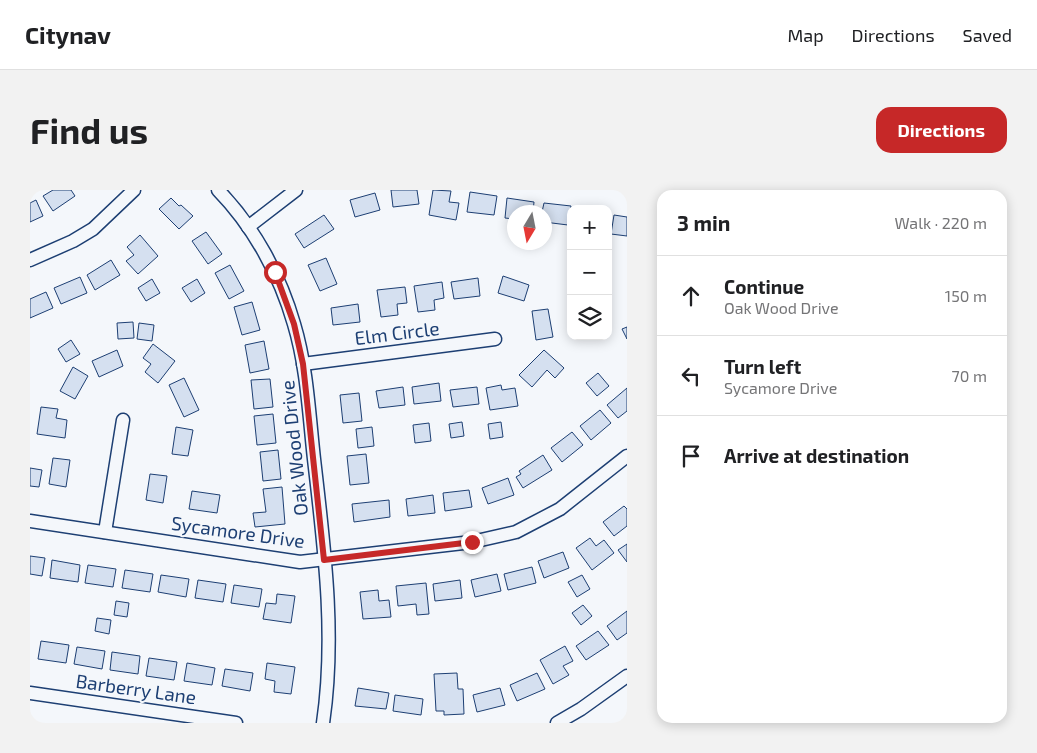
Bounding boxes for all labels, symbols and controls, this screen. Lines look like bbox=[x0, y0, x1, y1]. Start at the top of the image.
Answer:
text: Citynav bbox=[25, 20, 111, 49]
text: Map bbox=[787, 24, 824, 46]
text: Directions bbox=[852, 24, 935, 46]
text: Saved bbox=[963, 24, 1012, 46]
button: Directions bbox=[876, 107, 1007, 153]
text: Find us bbox=[30, 109, 148, 151]
north arrow bbox=[507, 205, 552, 250]
map controls bbox=[567, 205, 612, 340]
button: + bbox=[567, 205, 612, 250]
text: 3 min bbox=[677, 210, 730, 235]
text: Walk · 220 m bbox=[894, 213, 987, 232]
button: − bbox=[567, 250, 612, 295]
route start bbox=[264, 261, 287, 284]
text: Continue bbox=[724, 275, 804, 298]
icon: ahead bbox=[677, 282, 705, 310]
text: 150 m bbox=[945, 286, 987, 305]
button: layers bbox=[567, 295, 612, 340]
text: Oak Wood Drive bbox=[724, 298, 839, 317]
street label: Elm Circle bbox=[353, 316, 441, 349]
text: Turn left bbox=[724, 355, 801, 378]
icon: left bbox=[677, 362, 705, 390]
text: 70 m bbox=[952, 366, 987, 385]
text: Sycamore Drive bbox=[724, 378, 837, 397]
street label: Oak Wood Drive bbox=[275, 379, 312, 517]
icon: arrive bbox=[677, 442, 705, 470]
text: Arrive at destination bbox=[724, 444, 909, 467]
street label: Sycamore Drive bbox=[170, 511, 306, 552]
route end bbox=[461, 531, 484, 554]
street label: Barberry Lane bbox=[74, 669, 198, 708]

